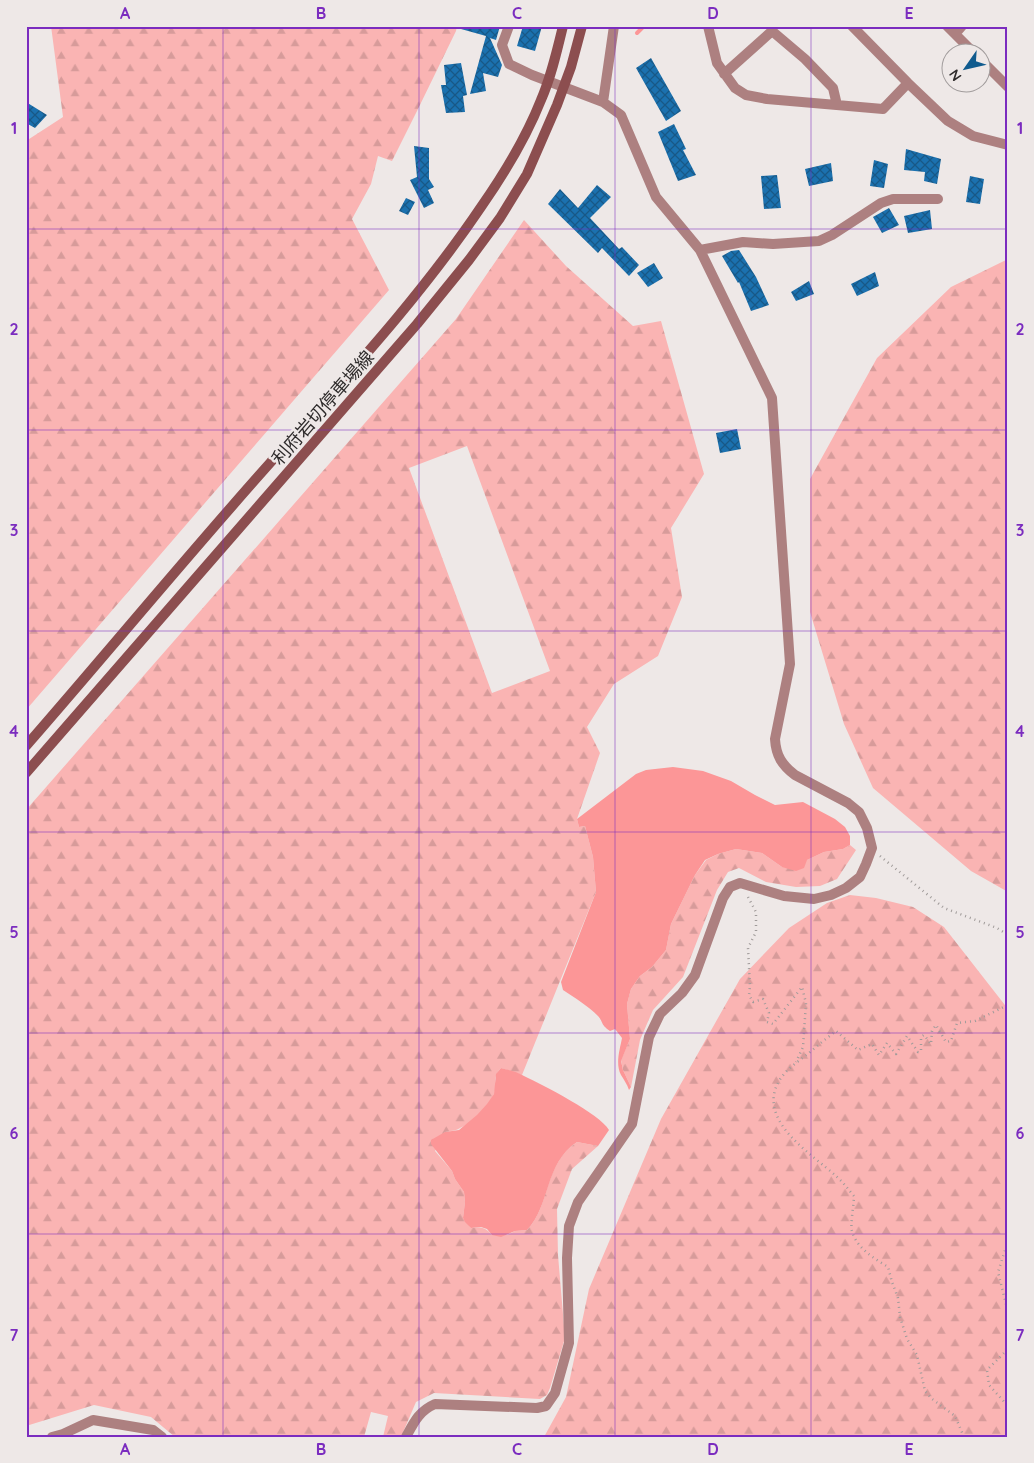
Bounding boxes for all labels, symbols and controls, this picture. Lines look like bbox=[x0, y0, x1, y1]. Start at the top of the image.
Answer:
text: A bbox=[120, 3, 131, 23]
text: B bbox=[316, 3, 326, 23]
text: C bbox=[512, 3, 522, 23]
text: D bbox=[707, 3, 719, 23]
text: E bbox=[904, 3, 914, 23]
north arrow bbox=[942, 42, 992, 92]
text: N bbox=[945, 66, 966, 85]
text: 1 bbox=[11, 118, 17, 138]
text: 1 bbox=[1017, 118, 1023, 138]
text: 2 bbox=[9, 319, 19, 339]
text: 2 bbox=[1015, 319, 1025, 339]
street label: 利府岩切停車場線 bbox=[267, 346, 379, 470]
text: 3 bbox=[10, 520, 18, 540]
text: 3 bbox=[1016, 520, 1024, 540]
text: 4 bbox=[9, 721, 19, 741]
text: 4 bbox=[1015, 721, 1025, 741]
text: 5 bbox=[9, 922, 19, 942]
text: 5 bbox=[1015, 922, 1025, 942]
text: 6 bbox=[10, 1123, 19, 1143]
text: 6 bbox=[1016, 1123, 1025, 1143]
text: 7 bbox=[10, 1325, 19, 1345]
text: 7 bbox=[1016, 1325, 1025, 1345]
text: A bbox=[120, 1439, 131, 1459]
text: B bbox=[316, 1439, 326, 1459]
text: C bbox=[512, 1439, 522, 1459]
text: D bbox=[707, 1439, 719, 1459]
text: E bbox=[904, 1439, 914, 1459]

